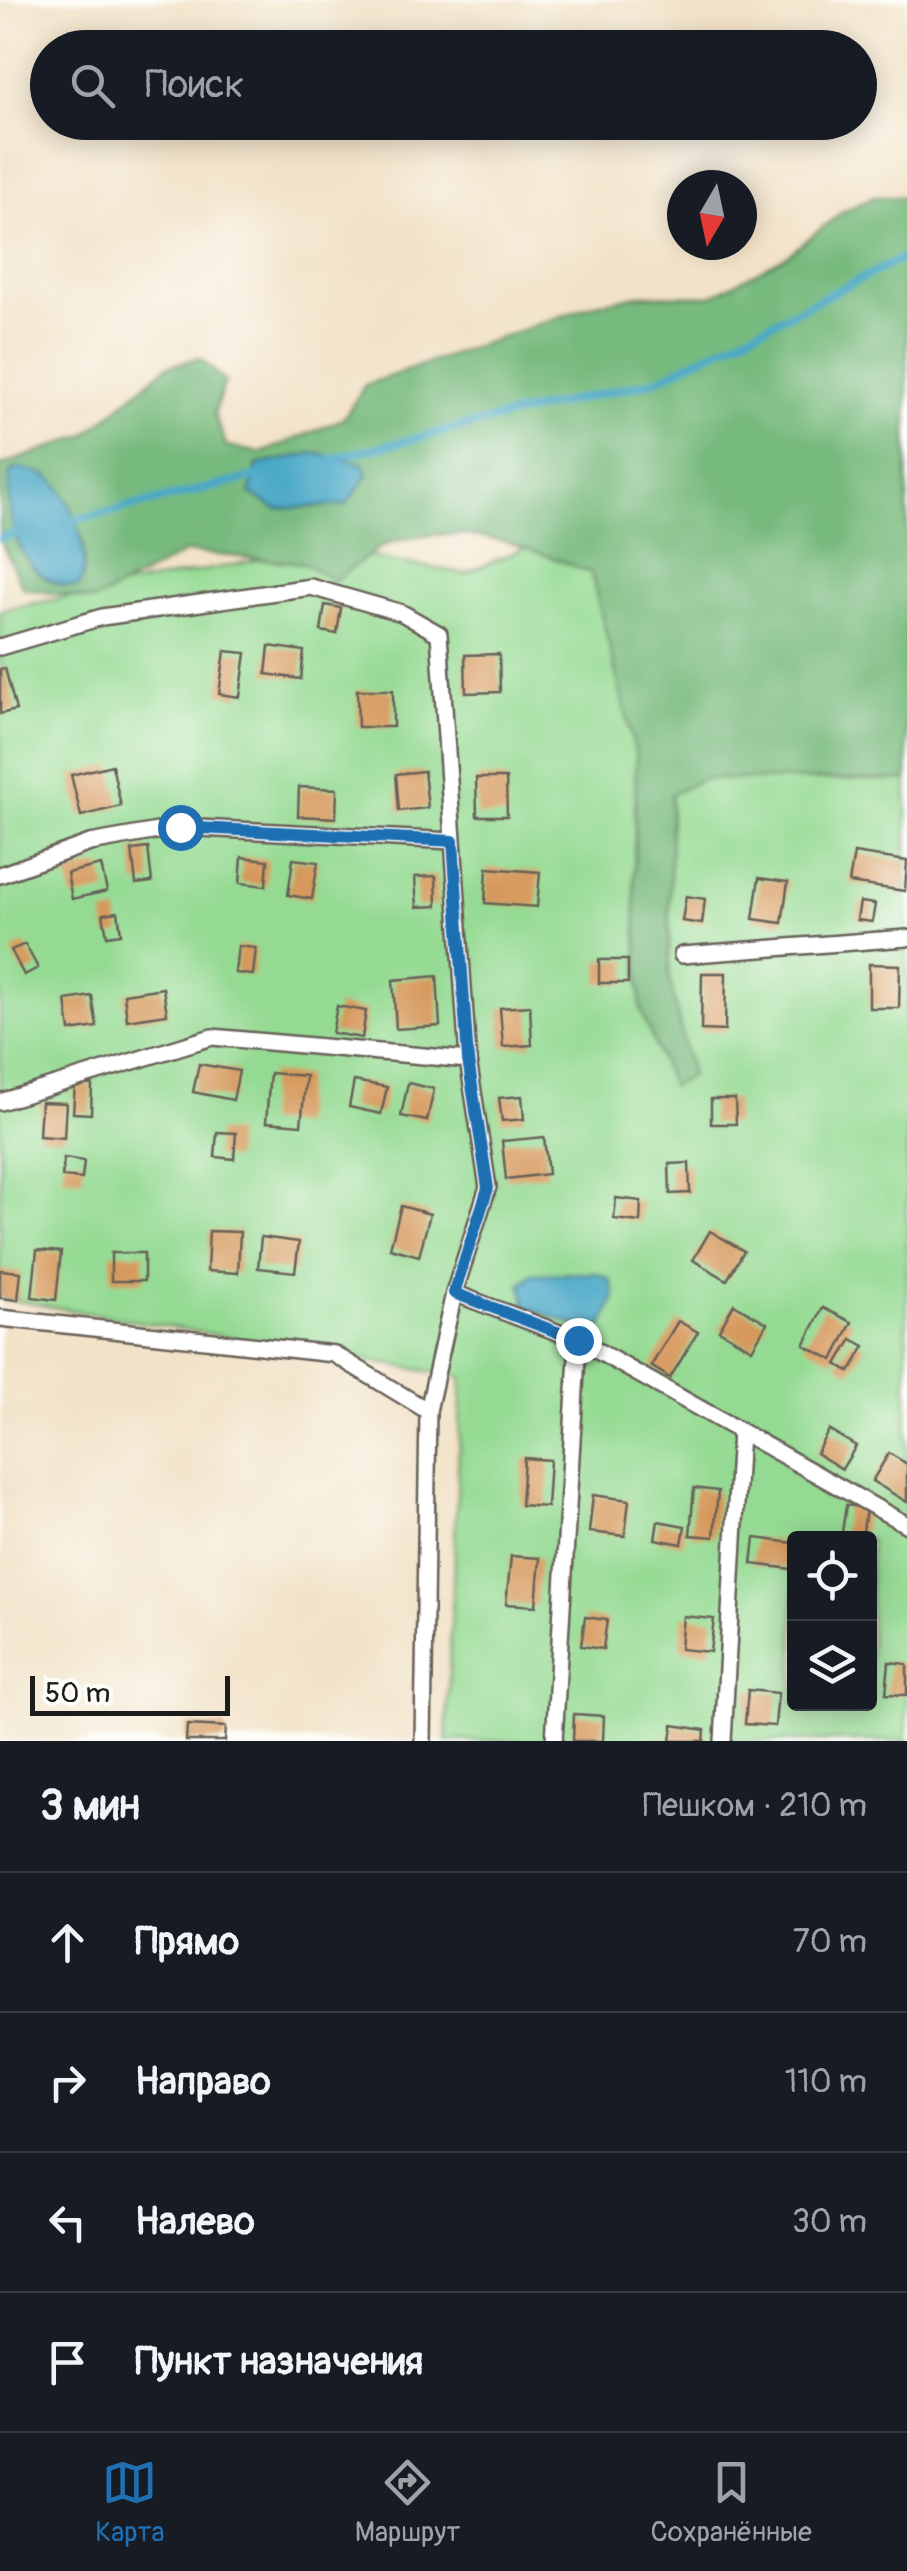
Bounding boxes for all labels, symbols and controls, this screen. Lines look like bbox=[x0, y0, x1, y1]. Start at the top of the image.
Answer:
search box bbox=[30, 30, 877, 140]
icon: search bbox=[65, 58, 120, 113]
text: Поиск bbox=[145, 61, 244, 109]
north arrow bbox=[667, 170, 757, 260]
route start bbox=[158, 805, 204, 851]
route end bbox=[556, 1318, 602, 1364]
map controls bbox=[787, 1531, 877, 1711]
button: locate bbox=[787, 1531, 877, 1621]
button: layers bbox=[787, 1621, 877, 1711]
scale bar bbox=[30, 1671, 230, 1716]
text: 50 m bbox=[45, 1676, 110, 1711]
text: 3 мин bbox=[40, 1780, 140, 1832]
text: Пешком · 210 m bbox=[643, 1786, 867, 1826]
icon: ahead bbox=[40, 1915, 95, 1970]
text: Прямо bbox=[135, 1918, 239, 1966]
text: 70 m bbox=[793, 1922, 867, 1962]
icon: right bbox=[40, 2055, 95, 2110]
text: Направо bbox=[135, 2058, 271, 2106]
text: 110 m bbox=[785, 2062, 867, 2102]
icon: left bbox=[40, 2195, 95, 2250]
text: Налево bbox=[135, 2198, 255, 2246]
text: 30 m bbox=[792, 2202, 867, 2242]
icon: arrive bbox=[40, 2335, 95, 2390]
text: Пункт назначения bbox=[135, 2338, 423, 2386]
tab: Карта bbox=[95, 2455, 165, 2550]
tab: Маршрут bbox=[355, 2455, 460, 2550]
tab: Сохранённые bbox=[650, 2455, 812, 2550]

